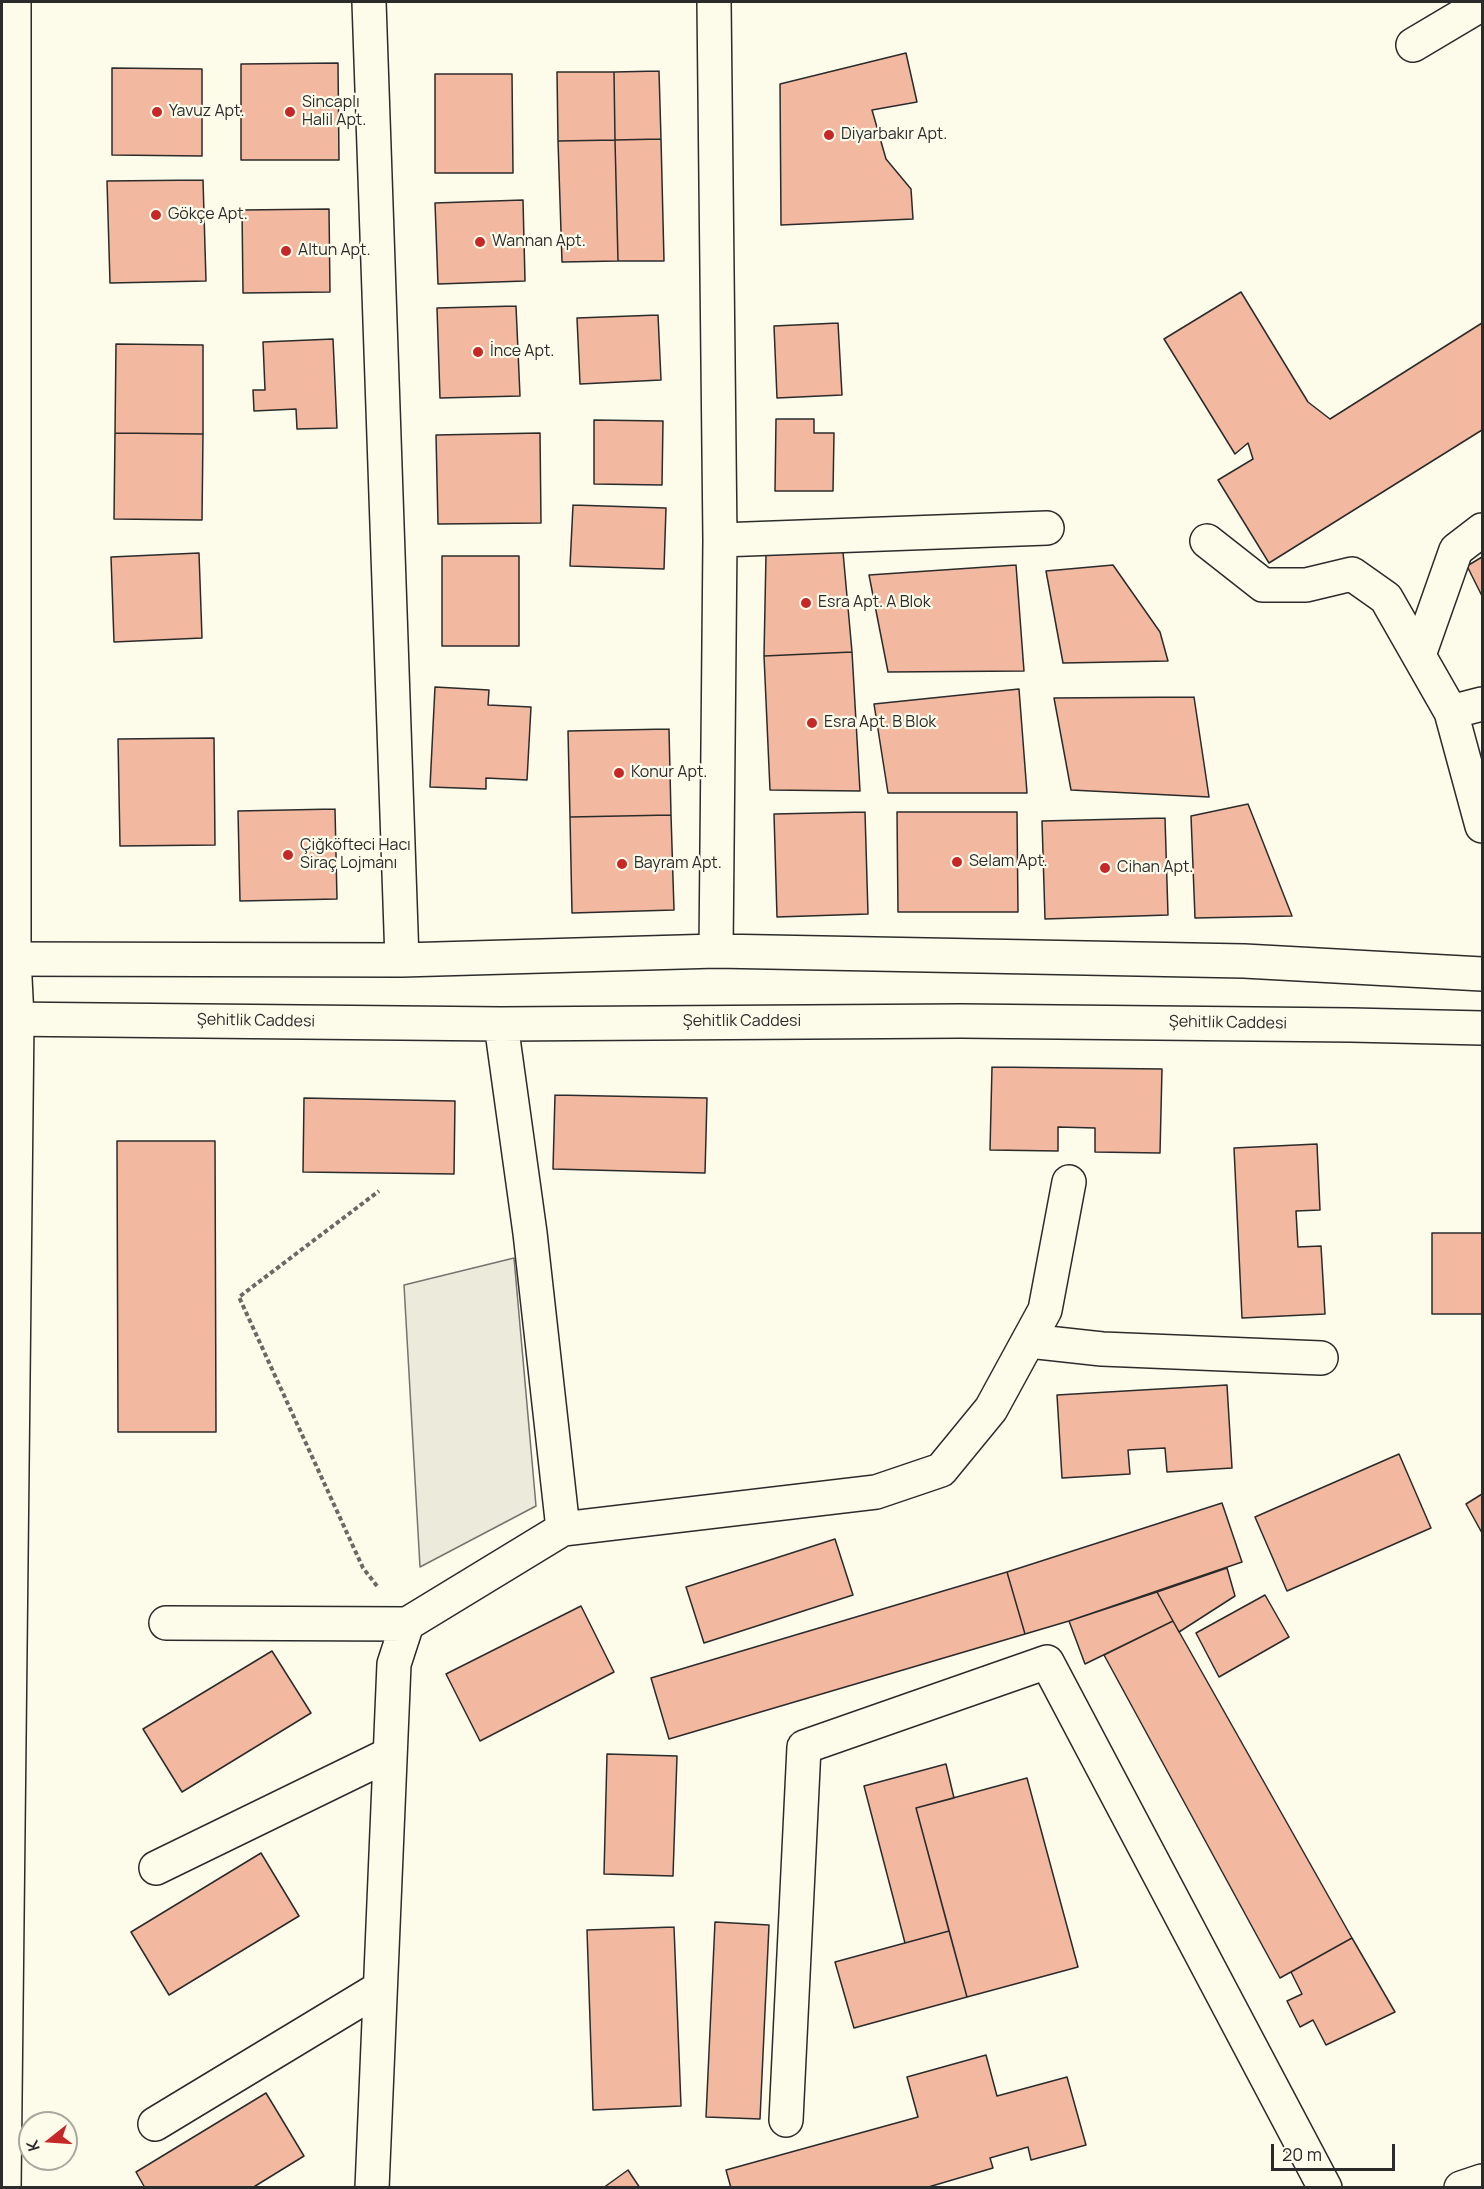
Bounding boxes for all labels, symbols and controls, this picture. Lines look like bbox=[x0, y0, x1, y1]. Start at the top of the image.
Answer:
place label: Sincaplı Halil Apt. bbox=[302, 93, 366, 131]
place label: Yavuz Apt. bbox=[169, 102, 245, 122]
marker: Yavuz Apt. bbox=[150, 105, 164, 119]
marker: Sincaplı Halil Apt. bbox=[283, 105, 297, 119]
place label: Diyarbakır Apt. bbox=[841, 125, 947, 145]
marker: Diyarbakır Apt. bbox=[822, 128, 836, 142]
place label: Gökçe Apt. bbox=[168, 205, 248, 225]
marker: Gökçe Apt. bbox=[149, 208, 163, 222]
place label: Wannan Apt. bbox=[492, 232, 586, 252]
marker: Wannan Apt. bbox=[473, 235, 487, 249]
place label: Altun Apt. bbox=[298, 241, 371, 261]
marker: Altun Apt. bbox=[279, 244, 293, 258]
place label: İnce Apt. bbox=[490, 342, 554, 362]
marker: İnce Apt. bbox=[471, 345, 485, 359]
place label: Esra Apt. A Blok bbox=[818, 593, 931, 613]
marker: Esra Apt. A Blok bbox=[799, 596, 813, 610]
place label: Esra Apt. B Blok bbox=[824, 713, 936, 733]
marker: Esra Apt. B Blok bbox=[805, 716, 819, 730]
place label: Konur Apt. bbox=[631, 763, 707, 783]
marker: Konur Apt. bbox=[612, 766, 626, 780]
place label: Çiğköfteci Hacı Siraç Lojmanı bbox=[300, 836, 411, 874]
marker: Çiğköfteci Hacı Siraç Lojmanı bbox=[281, 848, 295, 862]
place label: Selam Apt. bbox=[969, 852, 1048, 872]
place label: Bayram Apt. bbox=[634, 854, 722, 874]
marker: Selam Apt. bbox=[950, 855, 964, 869]
marker: Bayram Apt. bbox=[615, 857, 629, 871]
place label: Cihan Apt. bbox=[1117, 858, 1193, 878]
marker: Cihan Apt. bbox=[1098, 861, 1112, 875]
street label: Şehitlik Caddesi bbox=[197, 1010, 315, 1032]
street label: Şehitlik Caddesi bbox=[683, 1012, 801, 1032]
street label: Şehitlik Caddesi bbox=[1169, 1012, 1287, 1034]
north arrow bbox=[18, 2111, 78, 2171]
scale bar bbox=[1274, 2132, 1398, 2170]
text: K bbox=[21, 2138, 45, 2154]
text: 20 m bbox=[1282, 2142, 1322, 2166]

